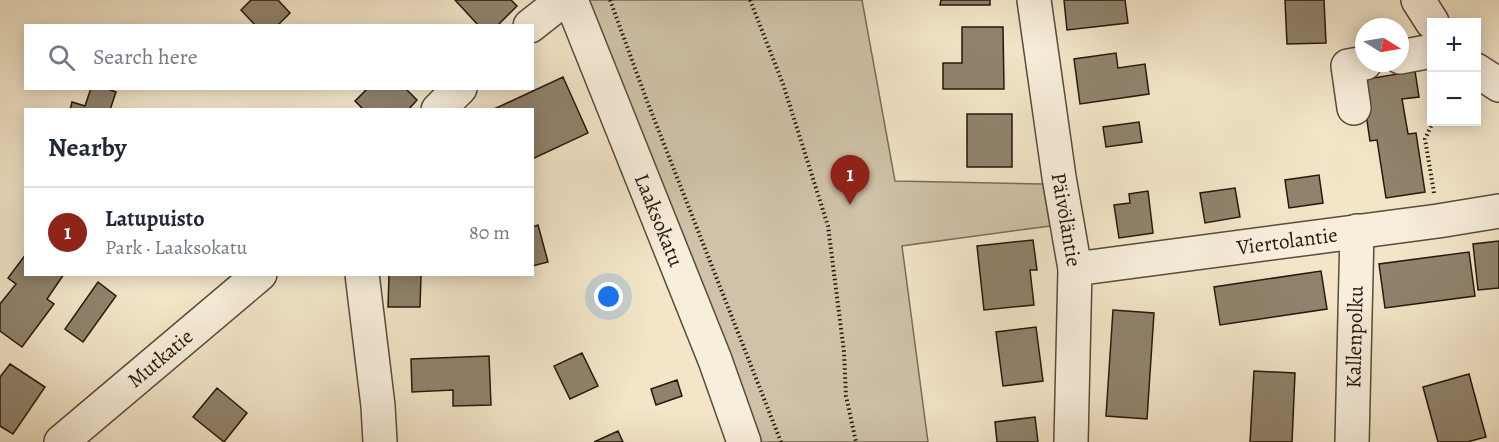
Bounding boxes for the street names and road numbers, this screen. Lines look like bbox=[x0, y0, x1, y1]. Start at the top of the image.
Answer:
street label: Laaksokatu bbox=[628, 169, 690, 271]
street label: Päivöläntie bbox=[1044, 170, 1088, 269]
street label: Viertolantie bbox=[1234, 220, 1339, 262]
street label: Kallenpolku bbox=[1339, 285, 1370, 389]
street label: Mutkatie bbox=[122, 322, 199, 394]

